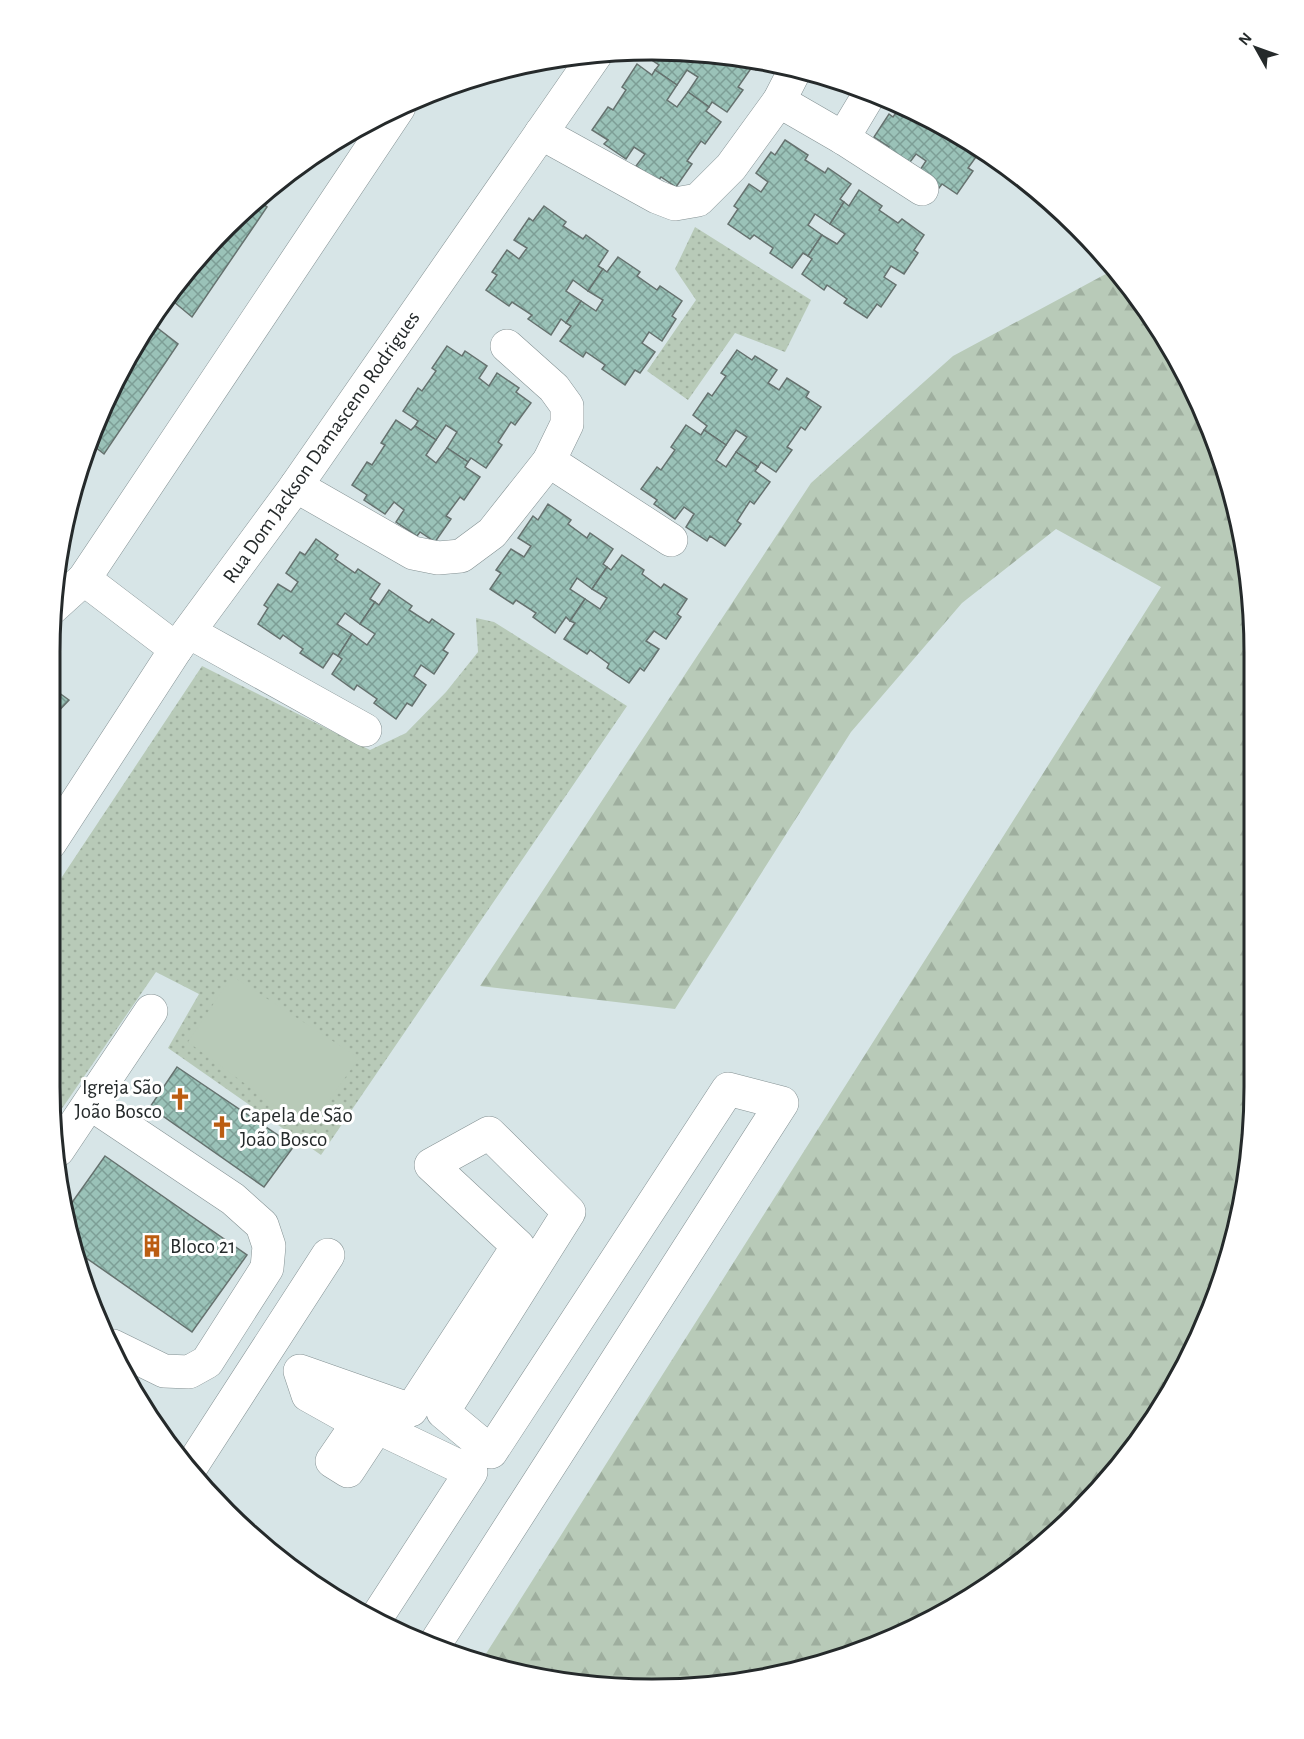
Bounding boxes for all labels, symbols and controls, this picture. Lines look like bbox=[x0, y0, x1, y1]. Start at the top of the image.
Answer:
north arrow bbox=[1226, 18, 1286, 78]
text: N bbox=[1236, 30, 1255, 48]
street label: Rua Dom Jackson Damasceno Rodrigues bbox=[219, 307, 424, 587]
place label: Igreja São João Bosco bbox=[75, 1077, 162, 1122]
church icon: Igreja São João Bosco bbox=[167, 1086, 193, 1112]
place label: Capela de São João Bosco bbox=[240, 1105, 353, 1150]
church icon: Capela de São João Bosco bbox=[209, 1114, 235, 1140]
building icon: Bloco 21 bbox=[139, 1233, 165, 1259]
place label: Bloco 21 bbox=[170, 1236, 235, 1257]

